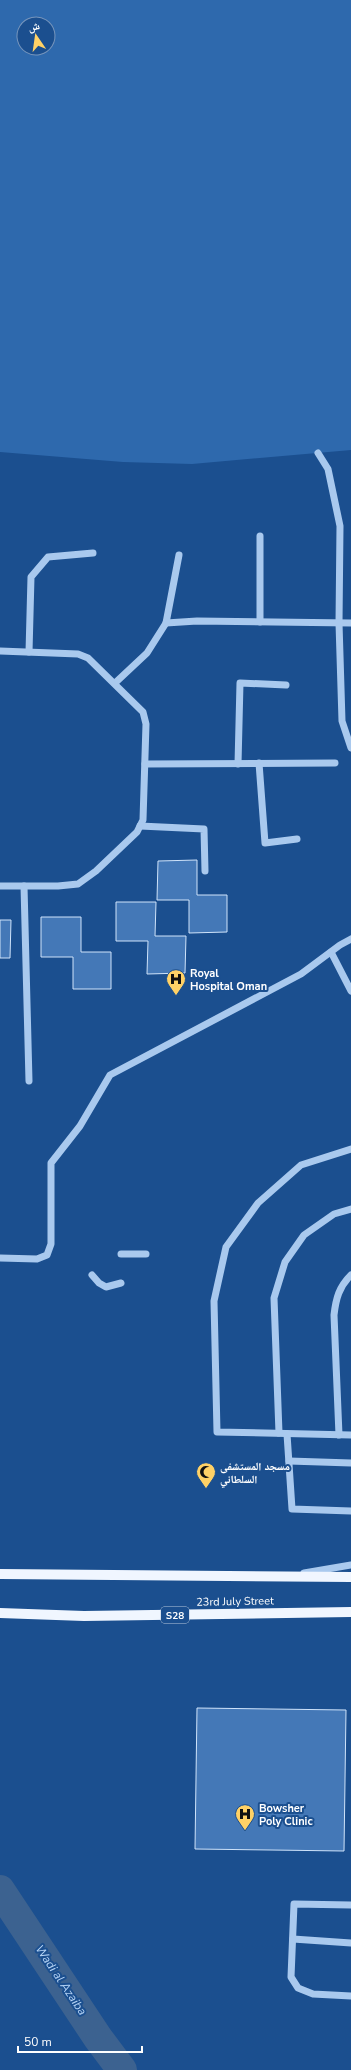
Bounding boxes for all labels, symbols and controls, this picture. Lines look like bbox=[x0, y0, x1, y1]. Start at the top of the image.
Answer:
north arrow bbox=[16, 16, 56, 56]
text: ش bbox=[26, 18, 42, 35]
place label: Royal Hospital Oman bbox=[190, 966, 267, 994]
hospital icon: Royal Hospital Oman bbox=[165, 968, 187, 996]
place label: مسجد المستشفى السلطاني bbox=[220, 1459, 290, 1488]
mosque icon: مسجد المستشفى السلطاني bbox=[195, 1461, 217, 1489]
street label: 23rd July Street bbox=[196, 1593, 274, 1610]
road number: S28 bbox=[161, 1607, 189, 1623]
place label: Bowsher Poly Clinic bbox=[259, 1801, 313, 1829]
hospital icon: Bowsher Poly Clinic bbox=[234, 1803, 256, 1831]
water label: Wadi al Azaiba bbox=[32, 1942, 90, 2018]
scale bar bbox=[18, 2028, 142, 2054]
text: 50 m bbox=[24, 2034, 52, 2050]

